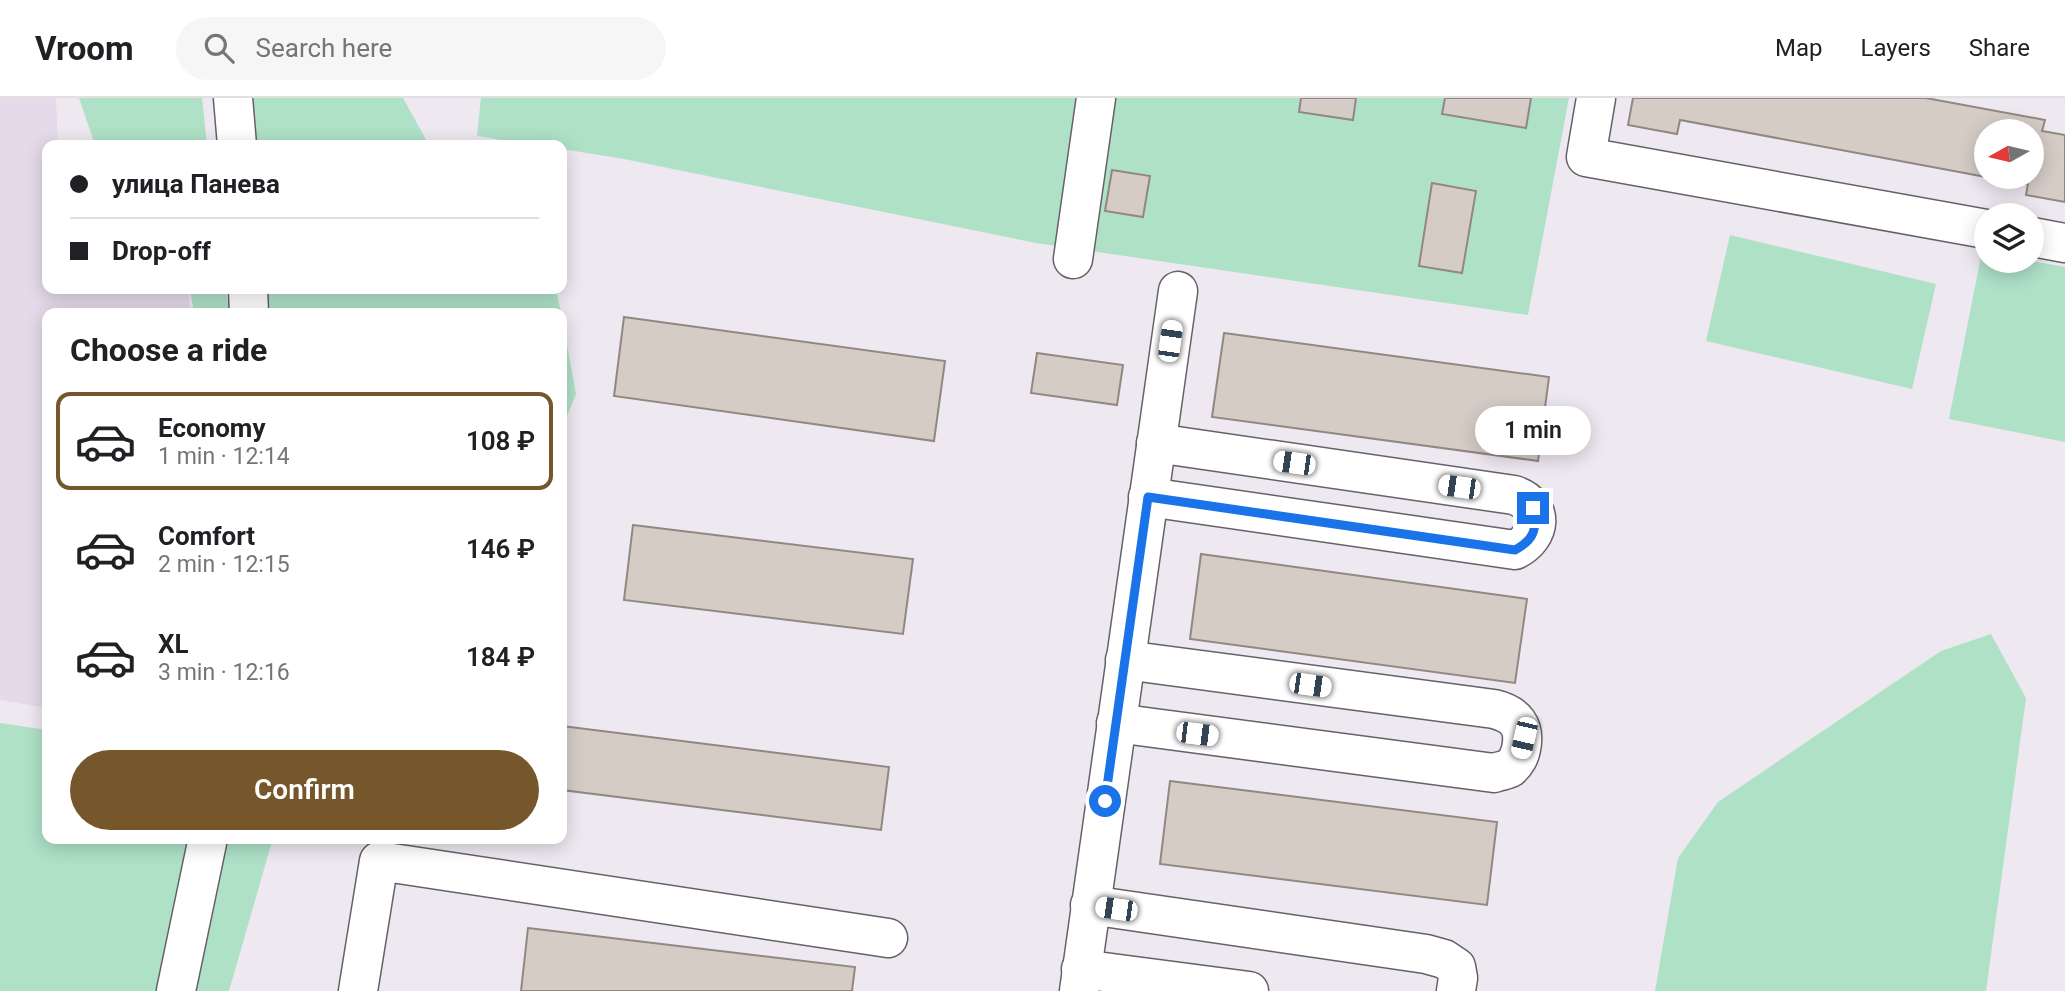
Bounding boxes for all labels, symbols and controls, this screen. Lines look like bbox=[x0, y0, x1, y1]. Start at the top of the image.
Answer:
search box bbox=[176, 17, 666, 80]
text: Vroom bbox=[35, 29, 134, 68]
icon: search bbox=[200, 29, 238, 67]
text: Search here bbox=[256, 33, 392, 63]
text: Map bbox=[1775, 34, 1823, 62]
text: Layers bbox=[1861, 34, 1931, 62]
text: Share bbox=[1969, 34, 2030, 62]
north arrow bbox=[1974, 119, 2044, 189]
map controls bbox=[1974, 119, 2044, 273]
text: улица Панева bbox=[112, 169, 280, 199]
button: layers bbox=[1974, 203, 2044, 273]
text: Drop-off bbox=[112, 236, 211, 266]
car bbox=[1157, 319, 1184, 363]
text: Choose a ride bbox=[70, 331, 267, 369]
callout: 1 min bbox=[1475, 406, 1591, 456]
icon: car bbox=[74, 410, 137, 473]
text: Economy bbox=[158, 413, 265, 443]
text: 1 min bbox=[1504, 417, 1562, 444]
text: 108 ₽ bbox=[466, 426, 535, 456]
text: 1 min · 12:14 bbox=[158, 443, 290, 470]
car bbox=[1272, 450, 1317, 476]
car bbox=[1437, 474, 1482, 500]
route end bbox=[1517, 492, 1549, 524]
icon: car bbox=[74, 518, 137, 581]
text: Comfort bbox=[158, 521, 255, 551]
text: 146 ₽ bbox=[466, 534, 535, 564]
text: 2 min · 12:15 bbox=[158, 551, 290, 578]
icon: car bbox=[74, 626, 137, 689]
text: XL bbox=[158, 629, 189, 659]
text: 184 ₽ bbox=[466, 642, 535, 672]
text: 3 min · 12:16 bbox=[158, 659, 290, 686]
car bbox=[1288, 672, 1333, 698]
car bbox=[1510, 715, 1539, 761]
car bbox=[1175, 721, 1220, 747]
button: Confirm bbox=[70, 750, 539, 830]
route start bbox=[1089, 785, 1121, 817]
car bbox=[1094, 896, 1139, 922]

